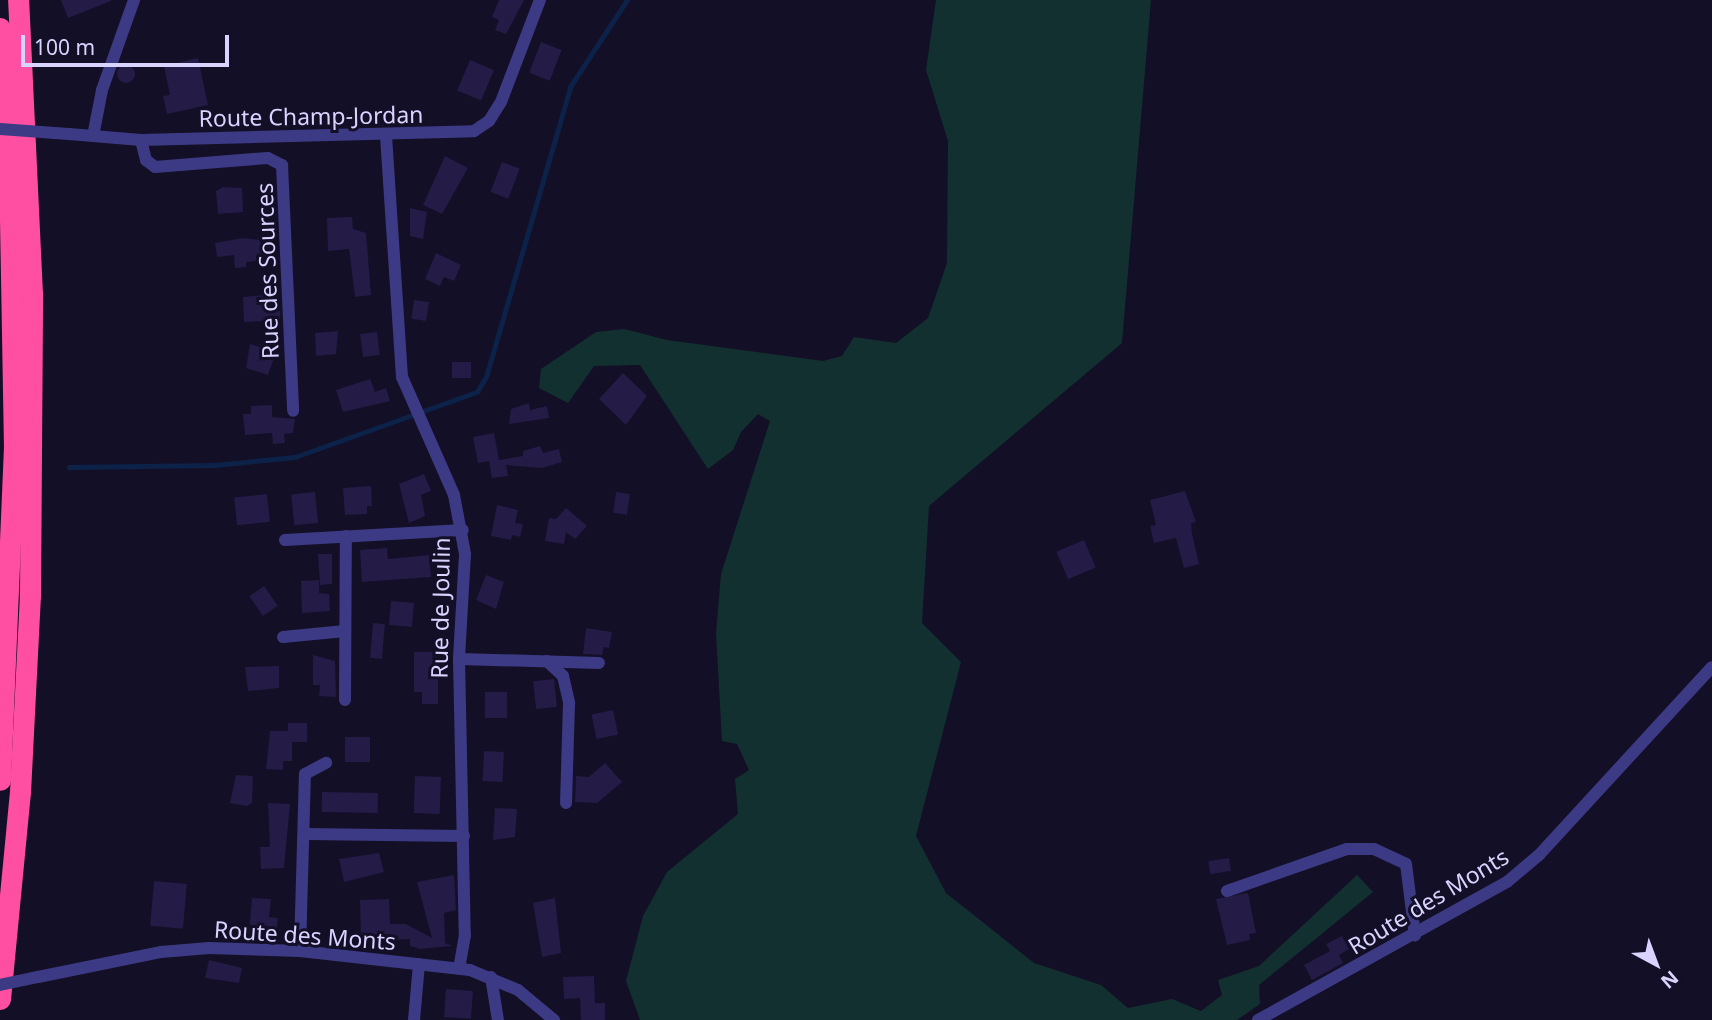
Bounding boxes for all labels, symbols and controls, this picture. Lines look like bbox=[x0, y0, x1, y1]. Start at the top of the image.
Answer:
scale bar bbox=[24, 21, 233, 65]
text: 100 m bbox=[34, 33, 95, 61]
street label: Route Champ-Jordan bbox=[198, 100, 424, 132]
street label: Rue des Sources bbox=[250, 182, 284, 360]
street label: Rue de Joulin bbox=[425, 537, 455, 679]
street label: Route des Monts bbox=[1343, 842, 1513, 960]
street label: Route des Monts bbox=[213, 915, 397, 955]
north arrow bbox=[1621, 929, 1691, 999]
text: N bbox=[1655, 965, 1684, 995]

